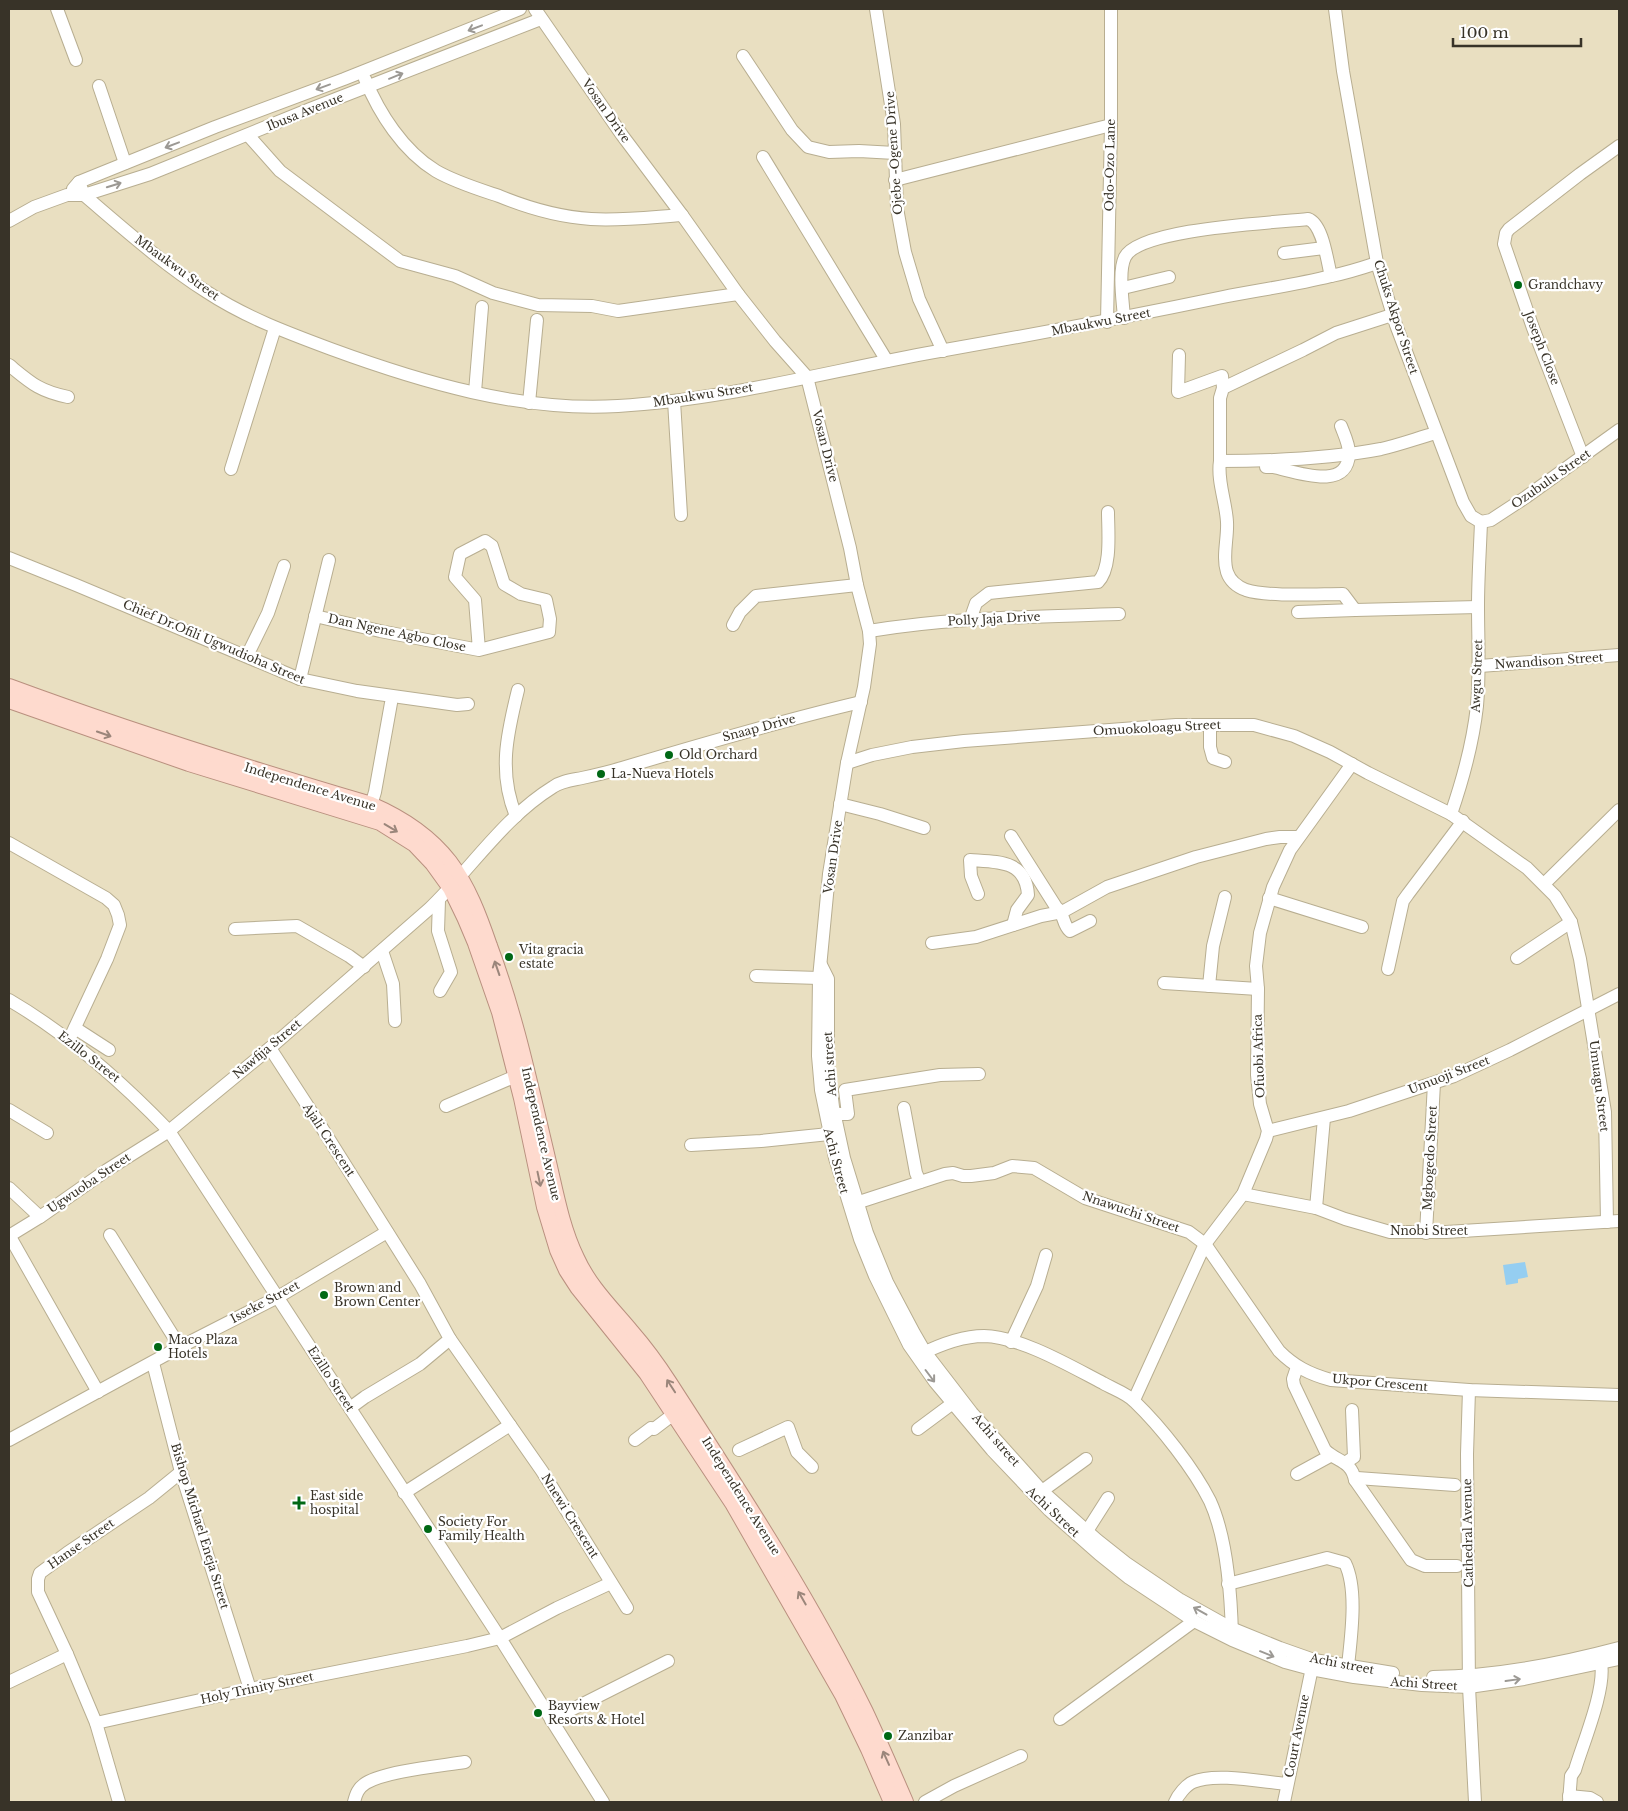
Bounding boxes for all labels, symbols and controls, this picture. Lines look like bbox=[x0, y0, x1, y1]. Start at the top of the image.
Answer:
scale bar bbox=[1453, 15, 1580, 47]
one-way arrow bbox=[468, 23, 483, 33]
text: 100 m bbox=[1460, 23, 1509, 42]
one-way arrow bbox=[388, 70, 403, 80]
street label: Vosan Drive bbox=[578, 75, 634, 146]
one-way arrow bbox=[316, 83, 332, 92]
street label: Ibusa Avenue bbox=[264, 89, 346, 134]
street label: Ojebe -Ogene Drive bbox=[882, 91, 905, 215]
street label: Odo-Ozo Lane bbox=[1101, 118, 1118, 211]
one-way arrow bbox=[165, 141, 180, 150]
one-way arrow bbox=[106, 180, 122, 190]
street label: Mbaukwu Street bbox=[132, 232, 223, 304]
street label: Chuks Akpor Street bbox=[1371, 258, 1422, 376]
place label: Grandchavy bbox=[1528, 277, 1604, 292]
marker: Grandchavy bbox=[1512, 279, 1524, 291]
street label: Mbaukwu Street bbox=[1050, 304, 1152, 338]
street label: Joseph Close bbox=[1521, 307, 1564, 387]
street label: Mbaukwu Street bbox=[652, 379, 754, 410]
street label: Vosan Drive bbox=[809, 407, 842, 484]
street label: Ozubulu Street bbox=[1508, 445, 1594, 512]
street label: Chief Dr.Ofili Ugwudioha Street bbox=[121, 596, 308, 687]
street label: Polly Jaja Drive bbox=[947, 609, 1041, 628]
street label: Dan Ngene Agbo Close bbox=[327, 611, 468, 655]
street label: Awgu Street bbox=[1468, 639, 1485, 714]
street label: Nwandison Street bbox=[1494, 649, 1604, 672]
street label: Snaap Drive bbox=[721, 711, 797, 744]
street label: Omuokoloagu Street bbox=[1093, 717, 1222, 738]
one-way arrow bbox=[96, 730, 112, 739]
place label: Old Orchard bbox=[679, 747, 758, 762]
marker: Old Orchard bbox=[663, 749, 675, 761]
street label: Independence Avenue bbox=[243, 759, 378, 814]
place label: La-Nueva Hotels bbox=[611, 766, 714, 781]
marker: La-Nueva Hotels bbox=[595, 768, 607, 780]
street label: Vosan Drive bbox=[820, 819, 845, 896]
one-way arrow bbox=[384, 824, 398, 834]
place label: Vita gracia estate bbox=[518, 942, 584, 971]
marker: Vita gracia estate bbox=[503, 951, 515, 963]
one-way arrow bbox=[492, 961, 502, 977]
street label: Ofuobi Africa bbox=[1250, 1013, 1267, 1098]
street label: Nawfija Street bbox=[229, 1015, 304, 1082]
street label: Ezillo Street bbox=[55, 1028, 124, 1086]
street label: Achi street bbox=[820, 1031, 839, 1098]
street label: Umuagu Street bbox=[1586, 1039, 1613, 1133]
street label: Umuoji Street bbox=[1406, 1052, 1492, 1097]
street label: Independence Avenue bbox=[519, 1066, 564, 1202]
street label: Ajali Crescent bbox=[300, 1099, 359, 1180]
street label: Mgbogedo Street bbox=[1419, 1105, 1440, 1211]
street label: Achi Street bbox=[820, 1125, 853, 1196]
street label: Ugwuoba Street bbox=[44, 1149, 134, 1216]
one-way arrow bbox=[535, 1170, 544, 1186]
street label: Nnawuchi Street bbox=[1081, 1188, 1182, 1235]
street label: Nnobi Street bbox=[1390, 1223, 1469, 1238]
street label: Isseke Street bbox=[228, 1277, 302, 1326]
place label: Brown and Brown Center bbox=[334, 1280, 421, 1309]
marker: Brown and Brown Center bbox=[318, 1289, 330, 1301]
place label: Maco Plaza Hotels bbox=[168, 1332, 238, 1361]
marker: Maco Plaza Hotels bbox=[152, 1341, 164, 1353]
street label: Ezillo Street bbox=[305, 1343, 358, 1415]
one-way arrow bbox=[925, 1369, 936, 1382]
street label: Ukpor Crescent bbox=[1331, 1371, 1429, 1394]
one-way arrow bbox=[665, 1379, 675, 1393]
street label: Achi street bbox=[969, 1409, 1024, 1470]
street label: Independence Avenue bbox=[699, 1434, 784, 1558]
street label: Bishop Michael Eneja Street bbox=[168, 1441, 233, 1611]
street label: Nnewi Crescent bbox=[538, 1471, 603, 1561]
street label: Cathedral Avenue bbox=[1459, 1478, 1476, 1588]
street label: Achi Street bbox=[1023, 1482, 1083, 1540]
place label: East side hospital bbox=[310, 1488, 363, 1517]
marker: East side hospital bbox=[292, 1496, 306, 1510]
place label: Society For Family Health bbox=[438, 1514, 525, 1543]
street label: Hanse Street bbox=[45, 1515, 117, 1572]
marker: Society For Family Health bbox=[422, 1523, 434, 1535]
one-way arrow bbox=[797, 1591, 807, 1606]
one-way arrow bbox=[1193, 1606, 1208, 1615]
one-way arrow bbox=[1259, 1650, 1274, 1660]
street label: Achi street bbox=[1308, 1650, 1376, 1677]
street label: Holy Trinity Street bbox=[199, 1668, 315, 1707]
street label: Achi Street bbox=[1389, 1674, 1459, 1693]
one-way arrow bbox=[1504, 1675, 1520, 1685]
street label: Court Avenue bbox=[1281, 1693, 1312, 1779]
place label: Bayview Resorts & Hotel bbox=[548, 1698, 645, 1727]
marker: Bayview Resorts & Hotel bbox=[532, 1707, 544, 1719]
place label: Zanzibar bbox=[898, 1728, 953, 1743]
marker: Zanzibar bbox=[882, 1730, 894, 1742]
one-way arrow bbox=[880, 1751, 890, 1766]

